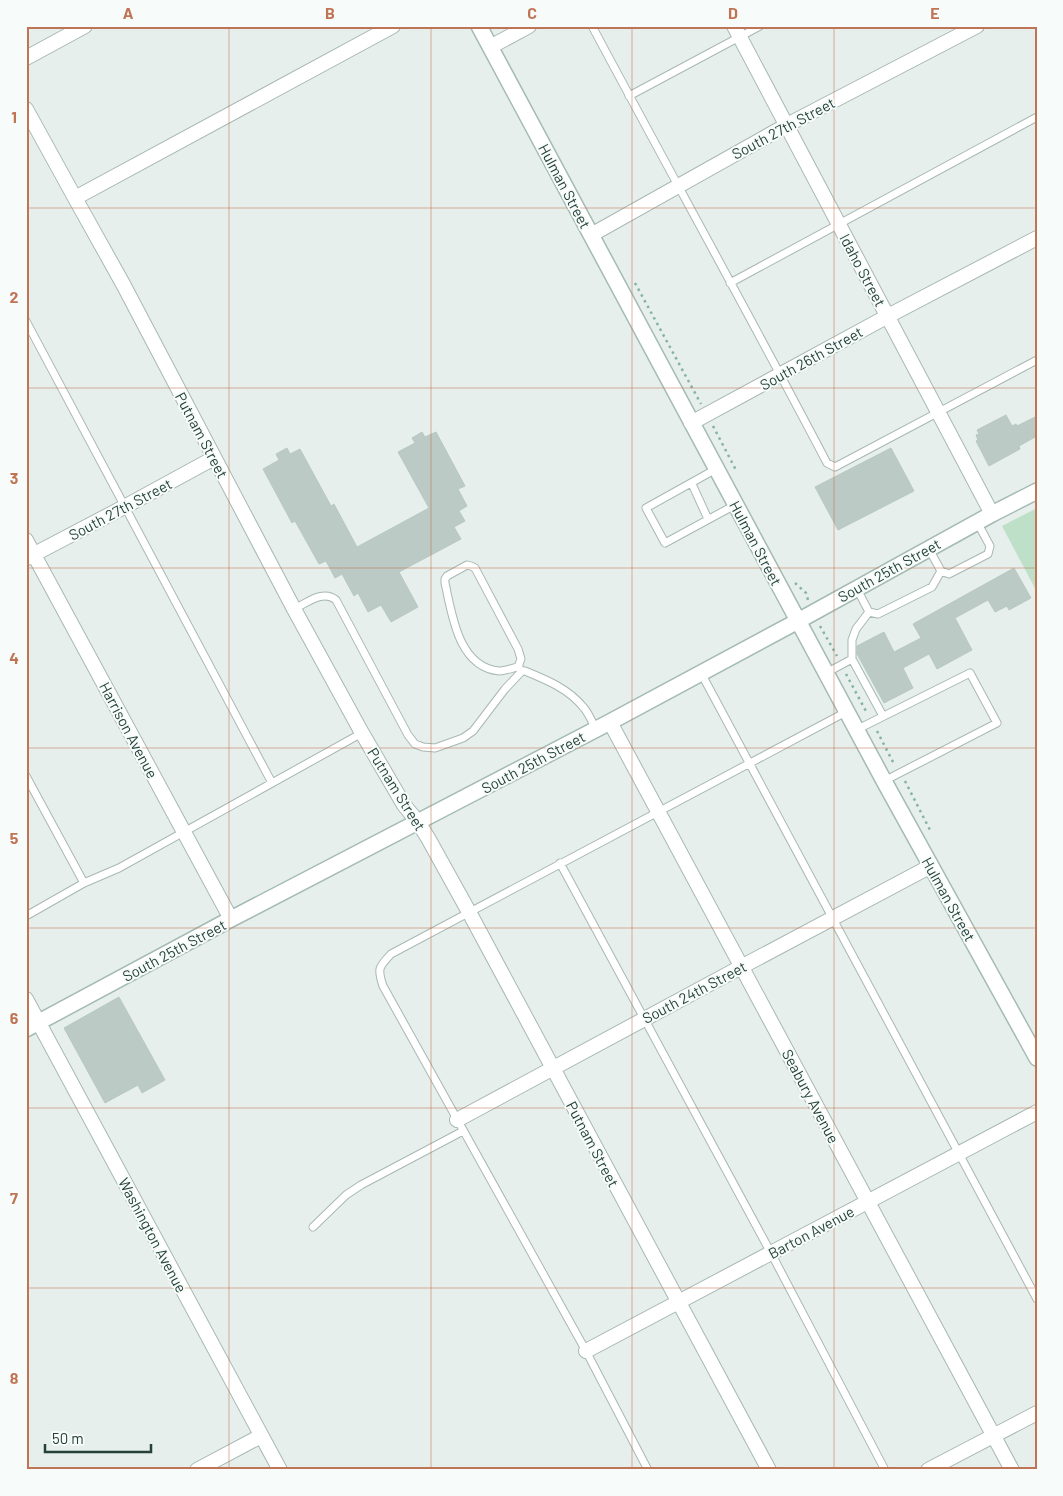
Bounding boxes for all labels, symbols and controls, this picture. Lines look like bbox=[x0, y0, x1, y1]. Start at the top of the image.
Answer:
text: A bbox=[123, 3, 134, 22]
text: B bbox=[325, 3, 335, 22]
text: C bbox=[527, 3, 537, 22]
text: D bbox=[728, 3, 738, 22]
text: E bbox=[930, 3, 940, 22]
street label: South 27th Street bbox=[728, 93, 838, 163]
text: 1 bbox=[11, 107, 17, 126]
street label: Hulman Street bbox=[535, 141, 595, 231]
street label: Idaho Street bbox=[836, 231, 890, 309]
text: 2 bbox=[10, 287, 19, 306]
street label: South 26th Street bbox=[756, 322, 866, 394]
street label: Putnam Street bbox=[172, 389, 232, 481]
text: 3 bbox=[10, 468, 18, 487]
street label: South 27th Street bbox=[65, 474, 175, 544]
street label: Hulman Street bbox=[726, 498, 786, 588]
street label: South 25th Street bbox=[834, 534, 944, 606]
text: 4 bbox=[9, 648, 19, 667]
street label: Harrison Avenue bbox=[96, 679, 162, 781]
street label: South 25th Street bbox=[478, 727, 588, 797]
street label: Putnam Street bbox=[364, 744, 430, 834]
text: 5 bbox=[10, 828, 19, 847]
street label: Hulman Street bbox=[918, 854, 980, 944]
street label: South 25th Street bbox=[119, 915, 229, 985]
street label: South 24th Street bbox=[639, 957, 749, 1027]
text: 6 bbox=[10, 1008, 19, 1027]
street label: Seabury Avenue bbox=[779, 1046, 843, 1146]
street label: Putnam Street bbox=[563, 1098, 623, 1190]
street label: Washington Avenue bbox=[115, 1174, 191, 1296]
text: 7 bbox=[10, 1188, 18, 1207]
street label: Barton Avenue bbox=[765, 1202, 857, 1262]
text: 8 bbox=[10, 1368, 19, 1387]
scale bar bbox=[45, 1421, 151, 1453]
text: 50 m bbox=[52, 1429, 84, 1447]

